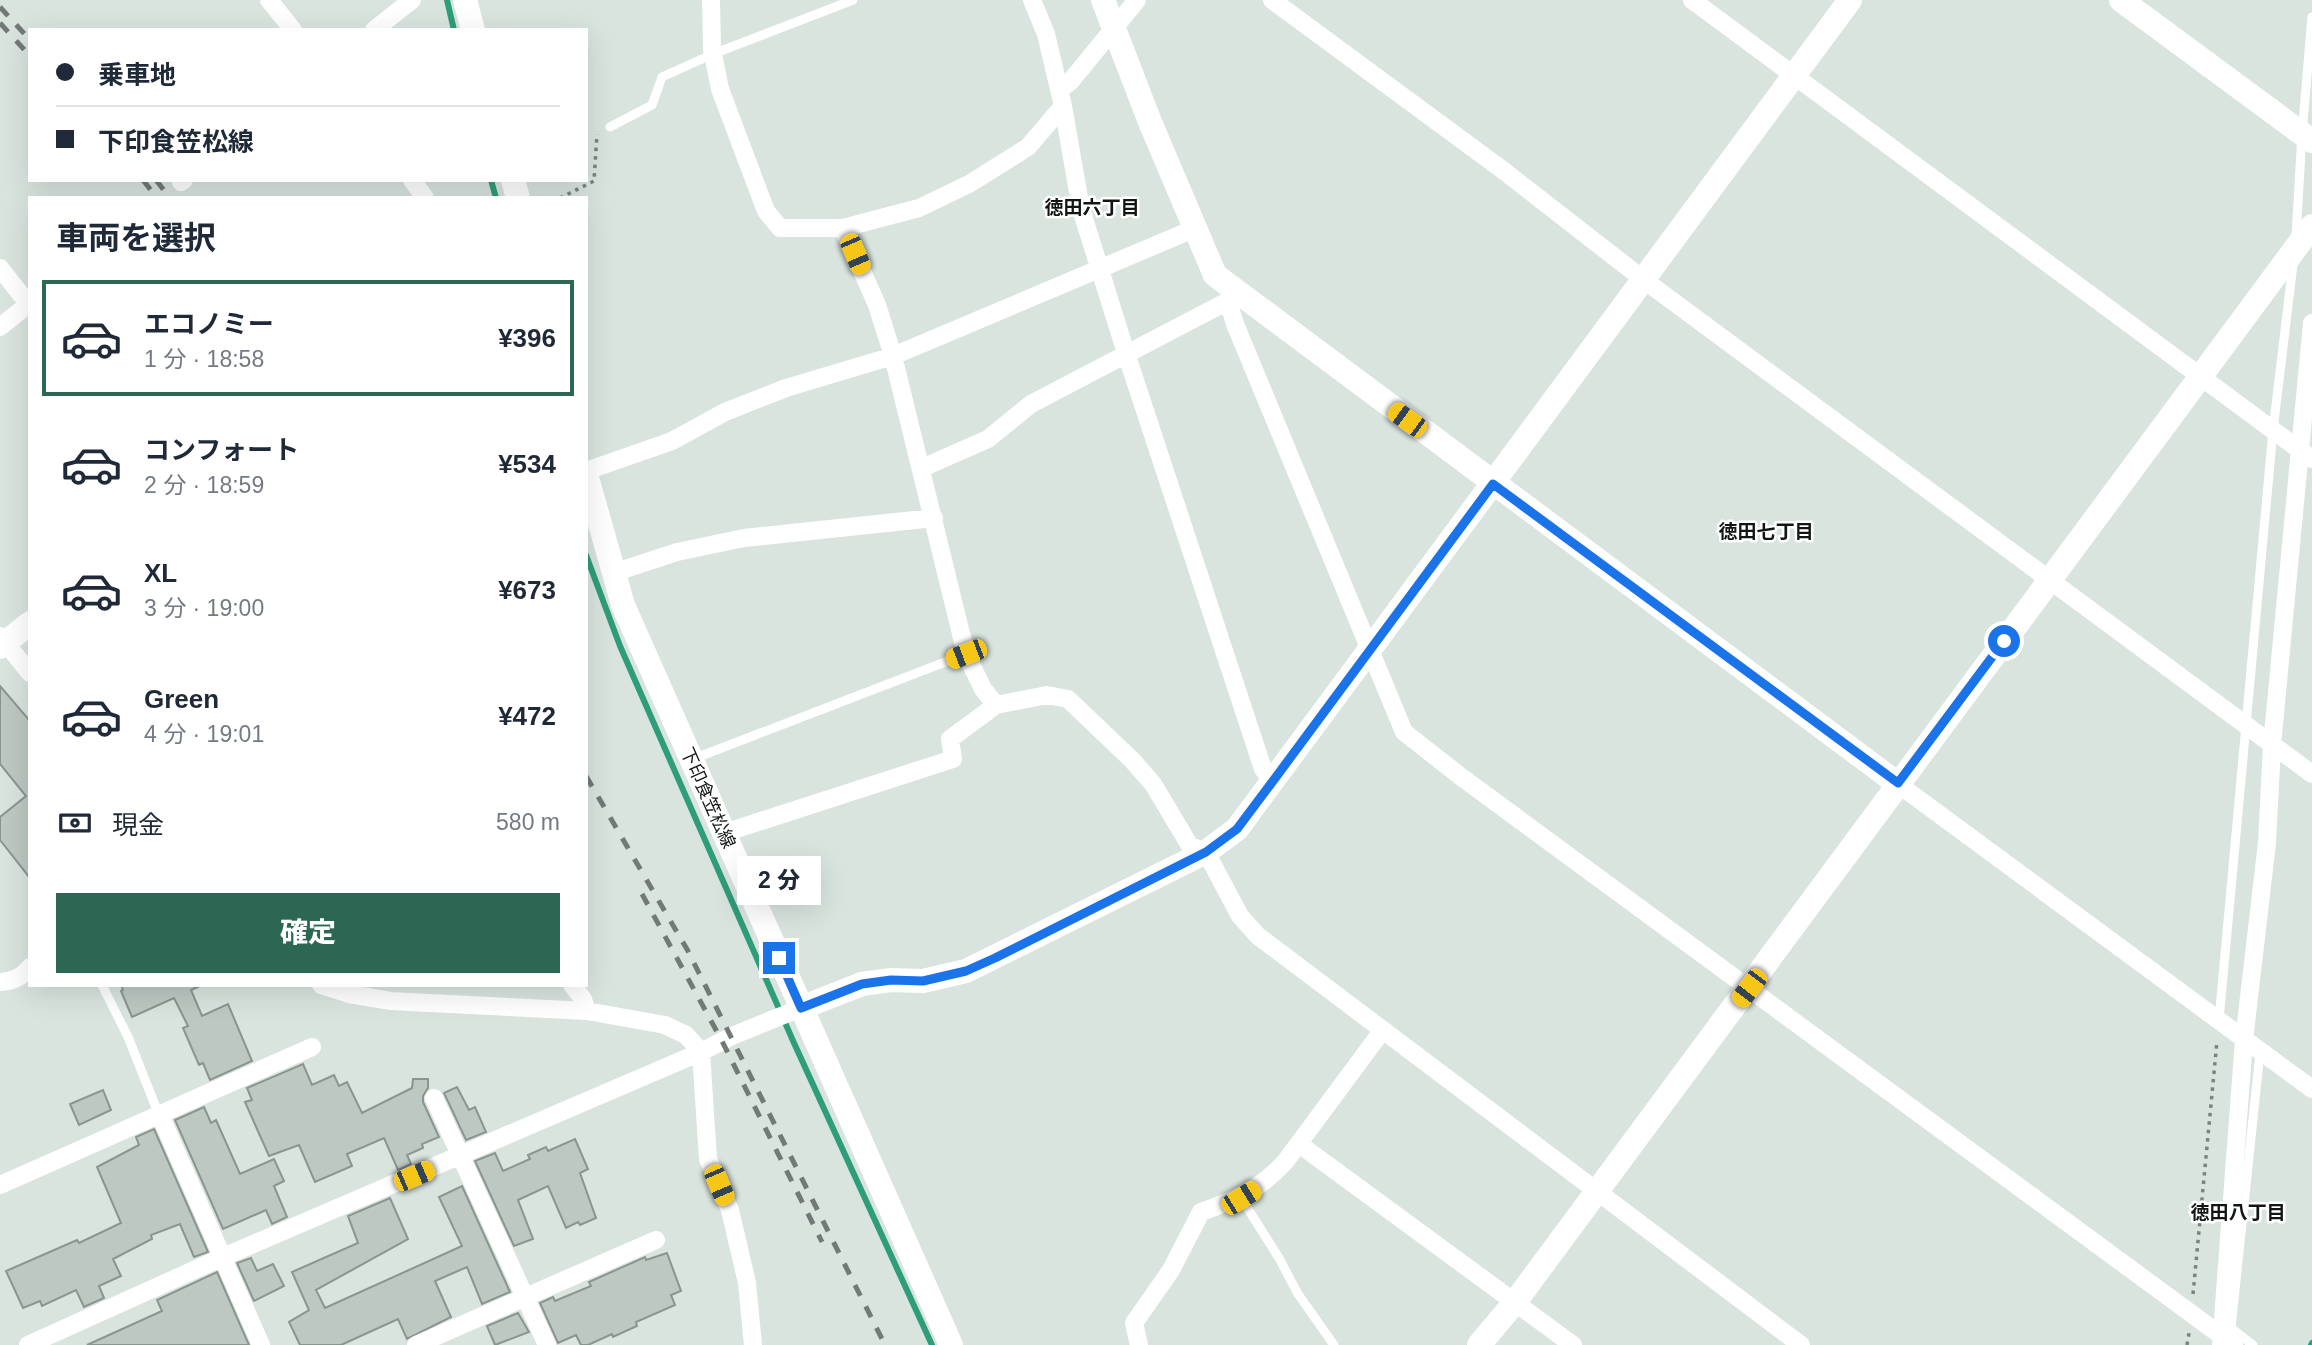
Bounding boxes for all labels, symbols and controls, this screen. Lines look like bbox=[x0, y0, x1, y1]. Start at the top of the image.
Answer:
text: 乗車地 bbox=[98, 60, 176, 90]
text: 下印食笠松線 bbox=[98, 127, 254, 157]
district label: 徳田六丁目 bbox=[1044, 197, 1140, 218]
text: 車両を選択 bbox=[56, 220, 216, 256]
car bbox=[838, 231, 873, 277]
icon: car bbox=[60, 307, 123, 370]
text: エコノミー bbox=[144, 309, 274, 339]
text: ¥396 bbox=[498, 323, 556, 353]
text: 1 分 · 18:58 bbox=[144, 346, 264, 372]
car bbox=[1384, 399, 1431, 441]
icon: car bbox=[60, 433, 123, 496]
text: コンフォート bbox=[144, 435, 299, 465]
text: ¥534 bbox=[498, 449, 556, 479]
text: 2 分 · 18:59 bbox=[144, 472, 264, 498]
district label: 徳田七丁目 bbox=[1718, 521, 1814, 542]
text: XL bbox=[144, 558, 177, 588]
icon: car bbox=[60, 559, 123, 622]
text: ¥673 bbox=[498, 575, 556, 605]
text: 3 分 · 19:00 bbox=[144, 595, 264, 621]
route start bbox=[1988, 625, 2020, 657]
car bbox=[943, 637, 990, 671]
text: Green bbox=[144, 684, 219, 714]
icon: car bbox=[60, 685, 123, 748]
text: ¥472 bbox=[498, 701, 556, 731]
text: 4 分 · 19:01 bbox=[144, 721, 264, 747]
street label: 下印食笠松線 bbox=[677, 745, 739, 851]
icon: cash bbox=[56, 804, 94, 842]
text: 580 m bbox=[496, 809, 560, 835]
text: 現金 bbox=[112, 810, 164, 840]
callout: 2 分 bbox=[737, 856, 821, 906]
text: 2 分 bbox=[758, 867, 800, 893]
button: 確定 bbox=[56, 893, 560, 973]
route end bbox=[763, 942, 795, 974]
car bbox=[1728, 965, 1771, 1011]
car bbox=[391, 1158, 438, 1194]
car bbox=[702, 1162, 737, 1208]
car bbox=[1218, 1178, 1265, 1218]
district label: 徳田八丁目 bbox=[2190, 1202, 2286, 1223]

